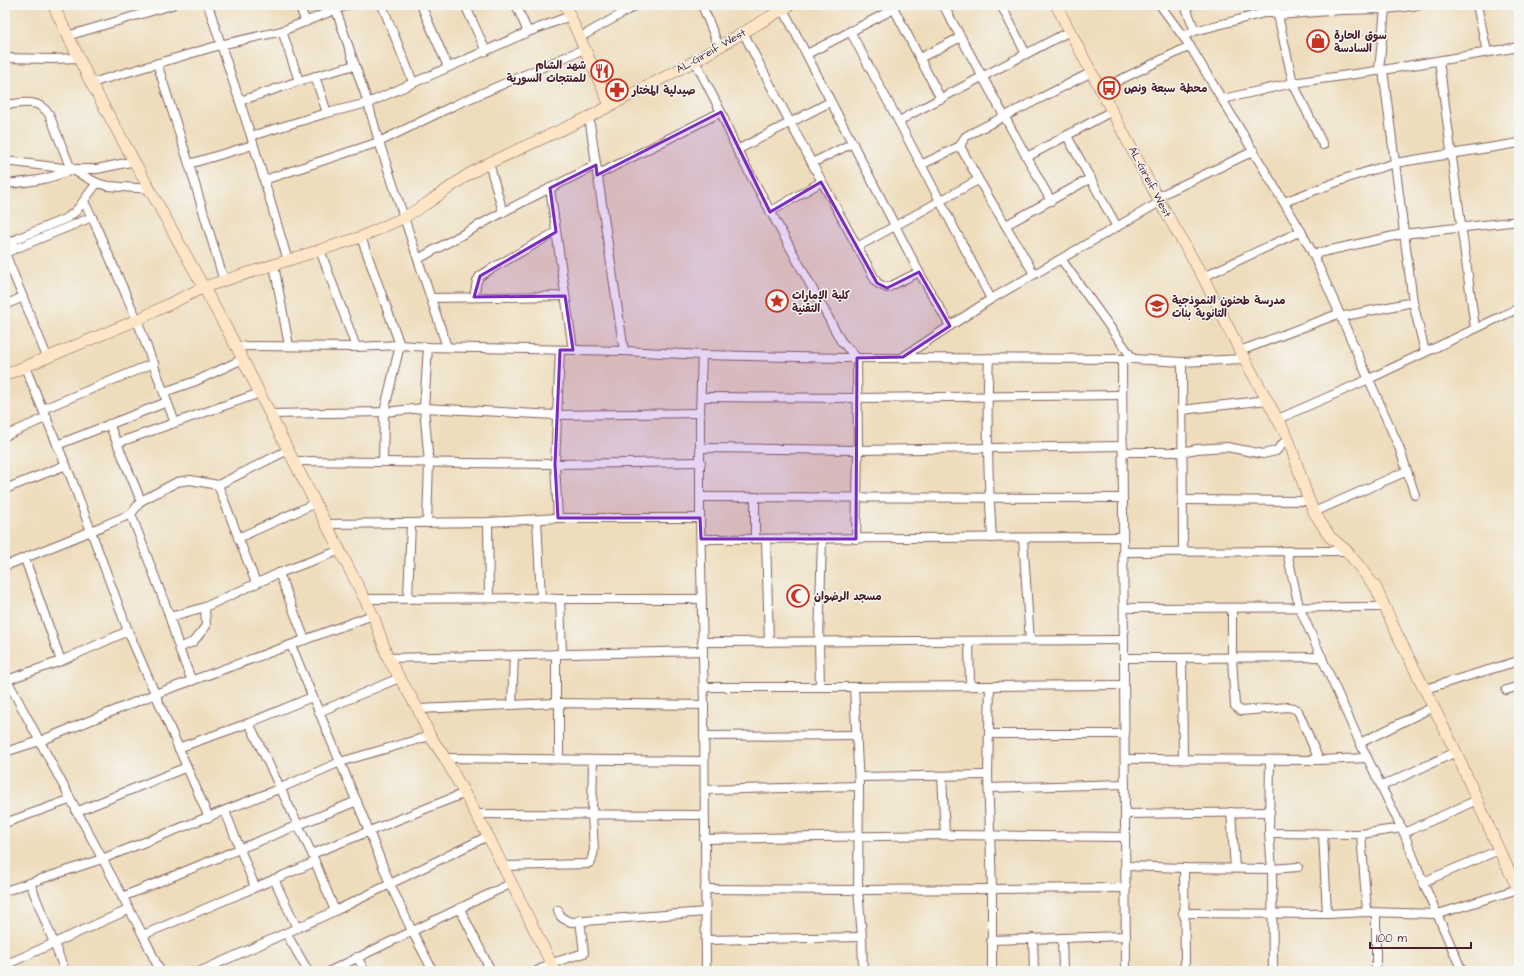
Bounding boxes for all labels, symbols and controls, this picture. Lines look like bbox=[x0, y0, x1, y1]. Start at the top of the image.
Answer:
street label: AL-Gireif West bbox=[673, 25, 749, 77]
shop icon: سوق الحارة السادسة bbox=[1305, 28, 1331, 54]
place label: سوق الحارة السادسة bbox=[1334, 28, 1387, 56]
place label: شهد الشام للمنتجات السورية bbox=[506, 58, 586, 86]
restaurant icon: شهد الشام للمنتجات السورية bbox=[589, 58, 615, 84]
bus stop icon: محطة سبعة ونص bbox=[1096, 75, 1122, 101]
pharmacy icon: صيدلية المختار bbox=[604, 77, 630, 103]
place label: محطة سبعة ونص bbox=[1124, 81, 1207, 96]
place label: صيدلية المختار bbox=[631, 83, 695, 98]
street label: AL-Gireif West bbox=[1125, 144, 1175, 221]
place icon: كلية الإمارات التقنية bbox=[764, 288, 790, 314]
place label: كلية الإمارات التقنية bbox=[792, 288, 850, 316]
school or university icon: مدرسة طحنون النموذجية الثانوية بنات bbox=[1144, 293, 1170, 319]
place label: مدرسة طحنون النموذجية الثانوية بنات bbox=[1172, 293, 1286, 321]
mosque icon: مسجد الرضوان bbox=[785, 583, 811, 609]
place label: مسجد الرضوان bbox=[814, 589, 882, 604]
scale bar bbox=[1370, 924, 1471, 950]
text: 100 m bbox=[1376, 930, 1407, 947]

